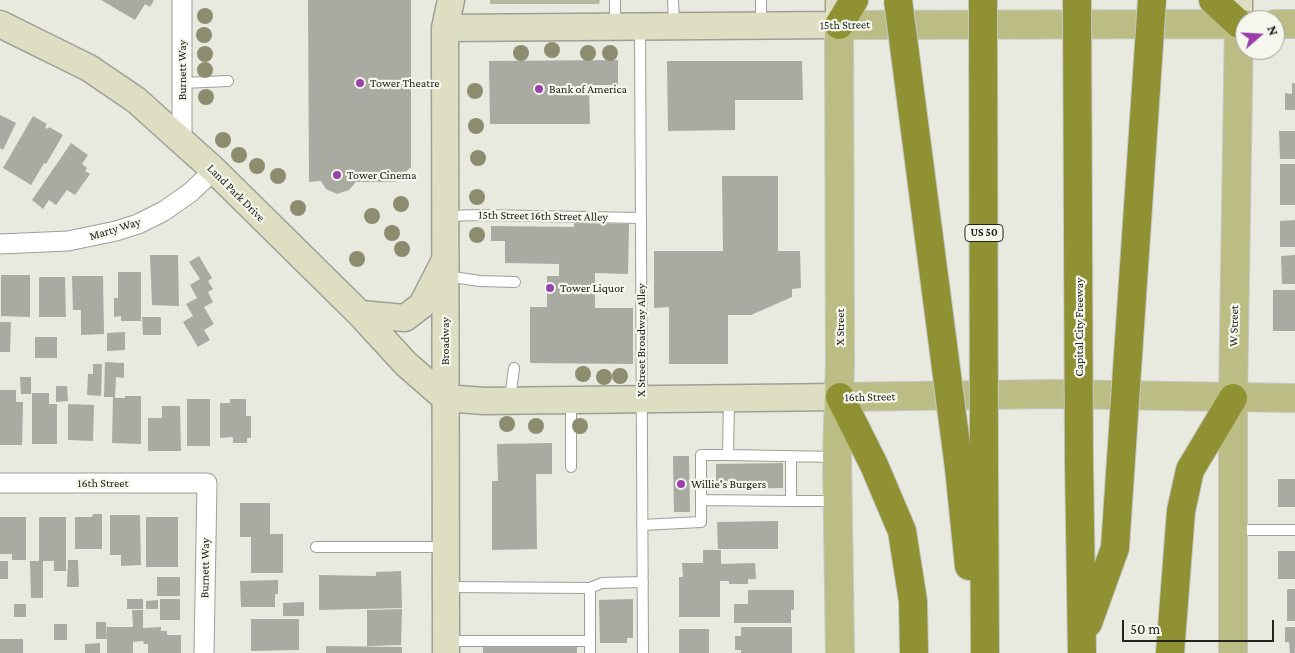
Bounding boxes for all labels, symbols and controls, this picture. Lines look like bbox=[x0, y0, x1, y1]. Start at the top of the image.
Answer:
north arrow bbox=[1235, 10, 1285, 60]
street label: 15th Street bbox=[820, 17, 870, 33]
text: N bbox=[1264, 23, 1282, 38]
street label: Burnett Way bbox=[175, 40, 189, 100]
place label: Tower Theatre bbox=[370, 76, 440, 90]
marker: Tower Theatre bbox=[354, 77, 366, 89]
place label: Bank of America bbox=[549, 82, 627, 96]
marker: Bank of America bbox=[533, 83, 545, 95]
street label: Land Park Drive bbox=[204, 161, 268, 225]
place label: Tower Cinema bbox=[347, 168, 417, 182]
marker: Tower Cinema bbox=[331, 169, 343, 181]
street label: 15th Street 16th Street Alley bbox=[478, 208, 608, 224]
street label: Marty Way bbox=[88, 214, 142, 244]
road number: US 50 bbox=[965, 224, 1003, 242]
street label: Capital City Freeway bbox=[1072, 278, 1086, 376]
place label: Tower Liquor bbox=[560, 281, 624, 295]
marker: Tower Liquor bbox=[544, 282, 556, 294]
street label: X Street Broadway Alley bbox=[634, 283, 648, 397]
street label: W Street bbox=[1226, 305, 1242, 347]
street label: X Street bbox=[833, 308, 847, 346]
street label: Broadway bbox=[438, 317, 452, 365]
street label: 16th Street bbox=[844, 389, 896, 405]
street label: 16th Street bbox=[78, 476, 128, 490]
place label: Willie's Burgers bbox=[691, 477, 766, 491]
marker: Willie's Burgers bbox=[675, 478, 687, 490]
street label: Burnett Way bbox=[197, 538, 213, 598]
scale bar bbox=[1125, 610, 1278, 642]
text: 50 m bbox=[1130, 621, 1160, 637]

